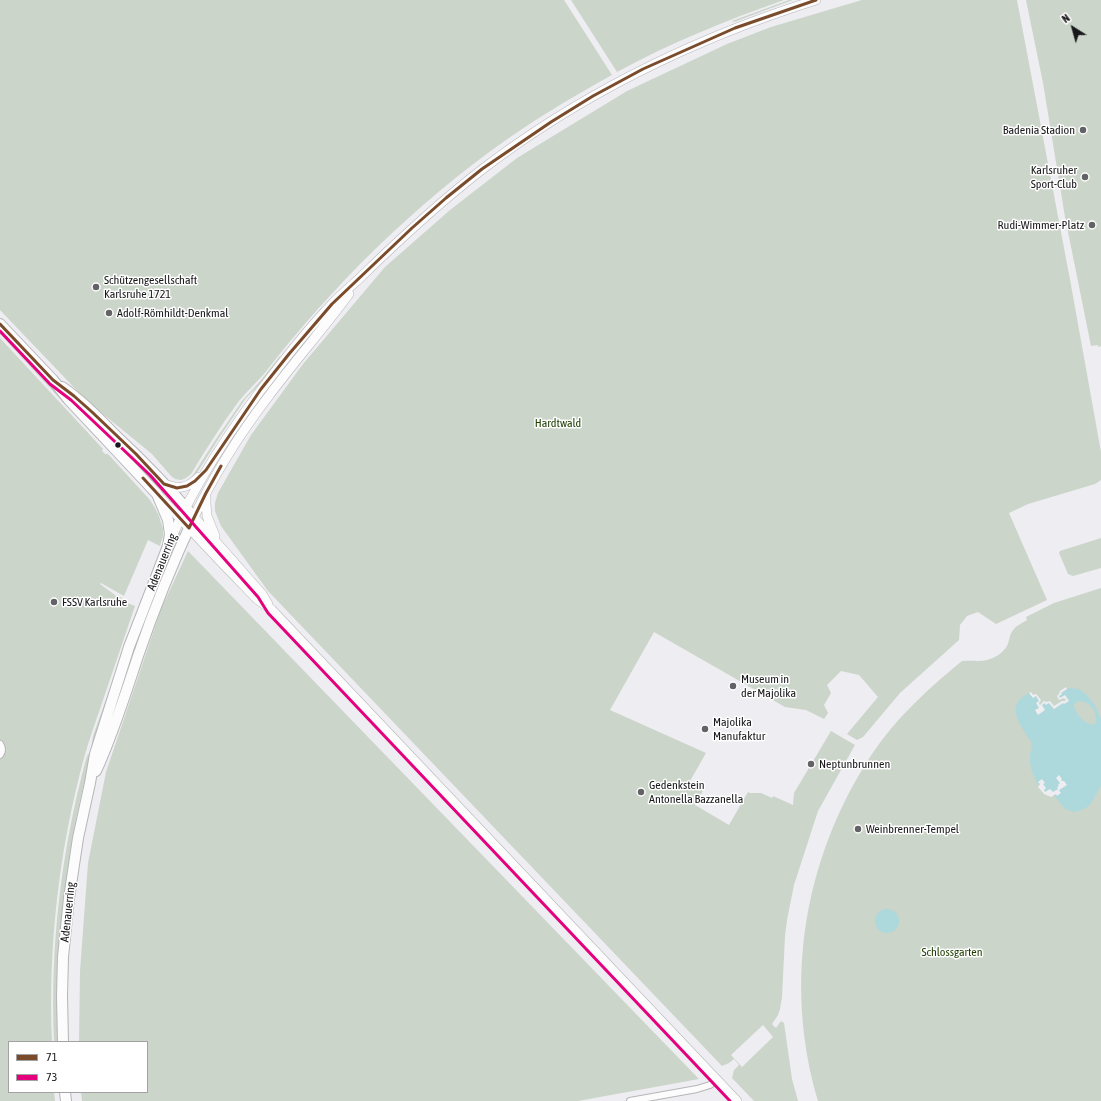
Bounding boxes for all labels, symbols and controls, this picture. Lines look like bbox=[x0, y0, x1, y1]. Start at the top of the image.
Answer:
north arrow bbox=[1053, 8, 1093, 48]
text: N bbox=[1060, 12, 1072, 25]
place label: Badenia Stadion bbox=[1003, 123, 1075, 137]
marker: Badenia Stadion bbox=[1078, 125, 1088, 135]
place label: Karlsruher Sport-Club bbox=[1031, 163, 1077, 191]
marker: Karlsruher Sport-Club bbox=[1080, 172, 1090, 182]
place label: Rudi-Wimmer-Platz bbox=[998, 218, 1084, 232]
marker: Rudi-Wimmer-Platz bbox=[1087, 220, 1097, 230]
place label: Schützengesellschaft Karlsruhe 1721 bbox=[104, 273, 197, 301]
marker: Schützengesellschaft Karlsruhe 1721 bbox=[91, 282, 101, 292]
place label: Adolf-Römhildt-Denkmal bbox=[117, 306, 228, 320]
marker: Adolf-Römhildt-Denkmal bbox=[104, 308, 114, 318]
park label: Hardtwald bbox=[535, 416, 581, 430]
unlabelled marker bbox=[113, 440, 123, 450]
street label: Adenauerring bbox=[144, 531, 180, 593]
place label: FSSV Karlsruhe bbox=[62, 595, 127, 609]
marker: FSSV Karlsruhe bbox=[49, 597, 59, 607]
place label: Museum in der Majolika bbox=[741, 672, 796, 700]
marker: Museum in der Majolika bbox=[728, 681, 738, 691]
place label: Majolika Manufaktur bbox=[713, 715, 765, 743]
marker: Majolika Manufaktur bbox=[700, 724, 710, 734]
place label: Neptunbrunnen bbox=[819, 757, 890, 771]
marker: Neptunbrunnen bbox=[806, 759, 816, 769]
place label: Gedenkstein Antonella Bazzanella bbox=[649, 778, 743, 806]
marker: Gedenkstein Antonella Bazzanella bbox=[636, 787, 646, 797]
place label: Weinbrenner-Tempel bbox=[866, 822, 959, 836]
marker: Weinbrenner-Tempel bbox=[853, 824, 863, 834]
street label: Adenauerring bbox=[58, 881, 78, 943]
park label: Schlossgarten bbox=[922, 945, 982, 959]
legend bbox=[8, 1041, 148, 1093]
text: 71 bbox=[46, 1050, 57, 1064]
text: 73 bbox=[46, 1070, 57, 1084]

